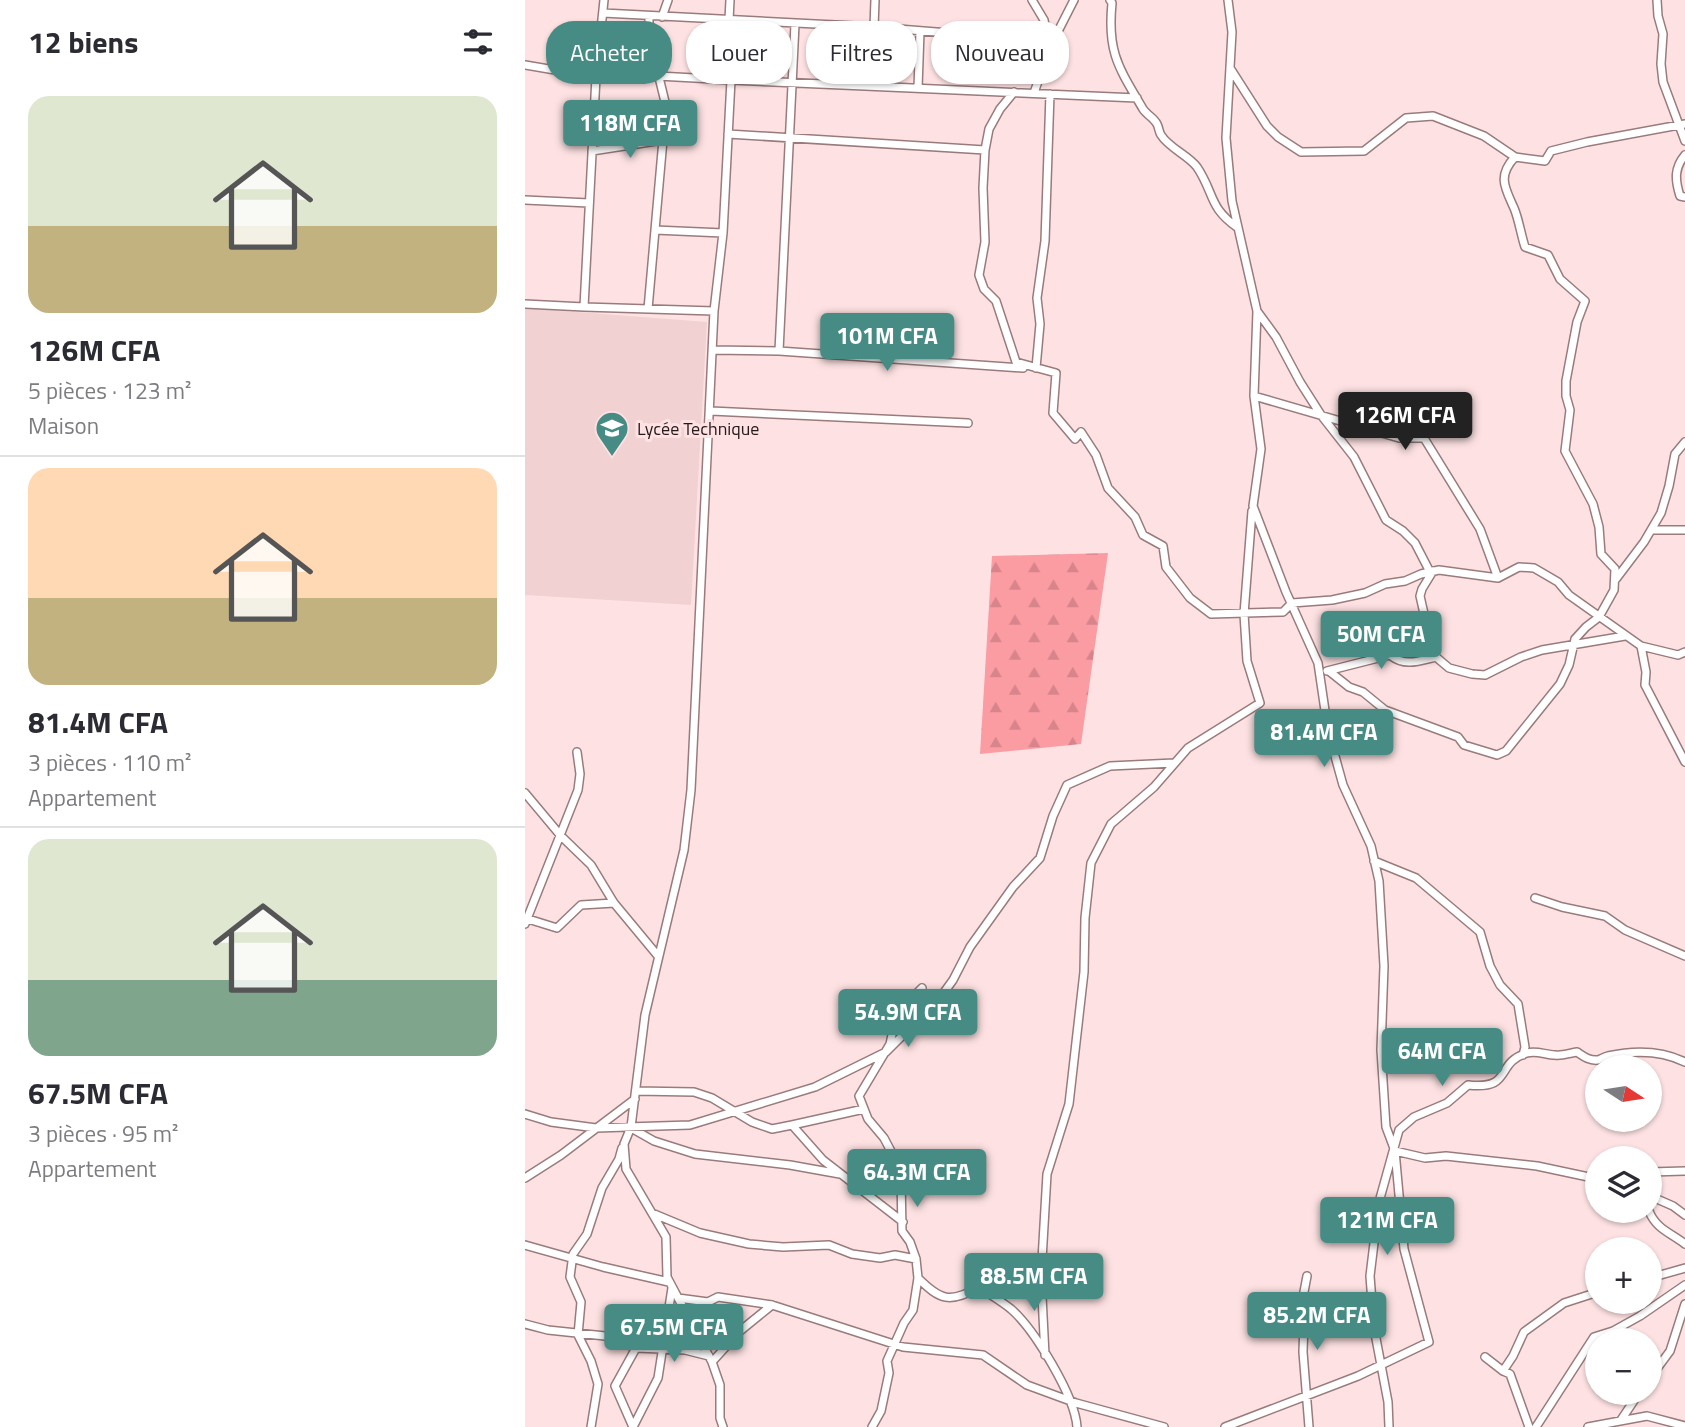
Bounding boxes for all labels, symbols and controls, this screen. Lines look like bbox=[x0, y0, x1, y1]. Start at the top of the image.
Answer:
text: 12 biens bbox=[28, 19, 138, 65]
chip: Acheter bbox=[546, 21, 672, 84]
chip: Louer bbox=[686, 21, 792, 84]
chip: Filtres bbox=[806, 21, 917, 84]
chip: Nouveau bbox=[931, 21, 1069, 84]
icon: filters bbox=[459, 23, 497, 61]
pin: 118M CFA bbox=[558, 100, 702, 160]
text: 118M CFA bbox=[579, 105, 681, 140]
icon: home bbox=[200, 142, 326, 268]
pin: 101M CFA bbox=[815, 314, 959, 373]
text: 101M CFA bbox=[836, 318, 938, 353]
text: 126M CFA bbox=[28, 327, 160, 373]
text: 5 pièces · 123 m² bbox=[28, 373, 191, 408]
pin: 126M CFA bbox=[1333, 392, 1477, 452]
text: 126M CFA bbox=[1354, 397, 1456, 432]
text: Maison bbox=[28, 408, 99, 443]
school or university icon: Lycée Technique bbox=[593, 409, 631, 458]
place label: Lycée Technique bbox=[637, 415, 759, 442]
icon: home bbox=[200, 514, 326, 640]
pin: 50M CFA bbox=[1316, 612, 1446, 671]
text: 50M CFA bbox=[1337, 616, 1425, 651]
text: 81.4M CFA bbox=[28, 699, 168, 745]
pin: 81.4M CFA bbox=[1244, 710, 1404, 769]
text: 81.4M CFA bbox=[1270, 714, 1378, 749]
text: 3 pièces · 110 m² bbox=[28, 745, 191, 780]
text: Appartement bbox=[28, 780, 156, 815]
icon: home bbox=[200, 885, 326, 1011]
pin: 54.9M CFA bbox=[828, 990, 988, 1049]
text: 54.9M CFA bbox=[854, 994, 962, 1029]
pin: 64M CFA bbox=[1377, 1028, 1507, 1088]
text: 64M CFA bbox=[1398, 1033, 1486, 1068]
north arrow bbox=[1585, 1055, 1663, 1132]
map controls bbox=[1585, 1055, 1662, 1405]
text: 67.5M CFA bbox=[28, 1070, 168, 1116]
text: 3 pièces · 95 m² bbox=[28, 1116, 179, 1151]
button: layers bbox=[1585, 1146, 1662, 1223]
pin: 64.3M CFA bbox=[837, 1150, 997, 1209]
text: Appartement bbox=[28, 1151, 156, 1186]
text: 64.3M CFA bbox=[863, 1154, 971, 1189]
pin: 121M CFA bbox=[1315, 1198, 1459, 1257]
text: 121M CFA bbox=[1336, 1202, 1438, 1237]
button: + bbox=[1585, 1237, 1662, 1314]
pin: 88.5M CFA bbox=[954, 1254, 1114, 1313]
text: 88.5M CFA bbox=[980, 1258, 1088, 1293]
pin: 85.2M CFA bbox=[1237, 1292, 1397, 1352]
text: 85.2M CFA bbox=[1263, 1297, 1371, 1332]
pin: 67.5M CFA bbox=[594, 1304, 754, 1364]
text: 67.5M CFA bbox=[620, 1309, 728, 1344]
button: − bbox=[1585, 1328, 1662, 1405]

